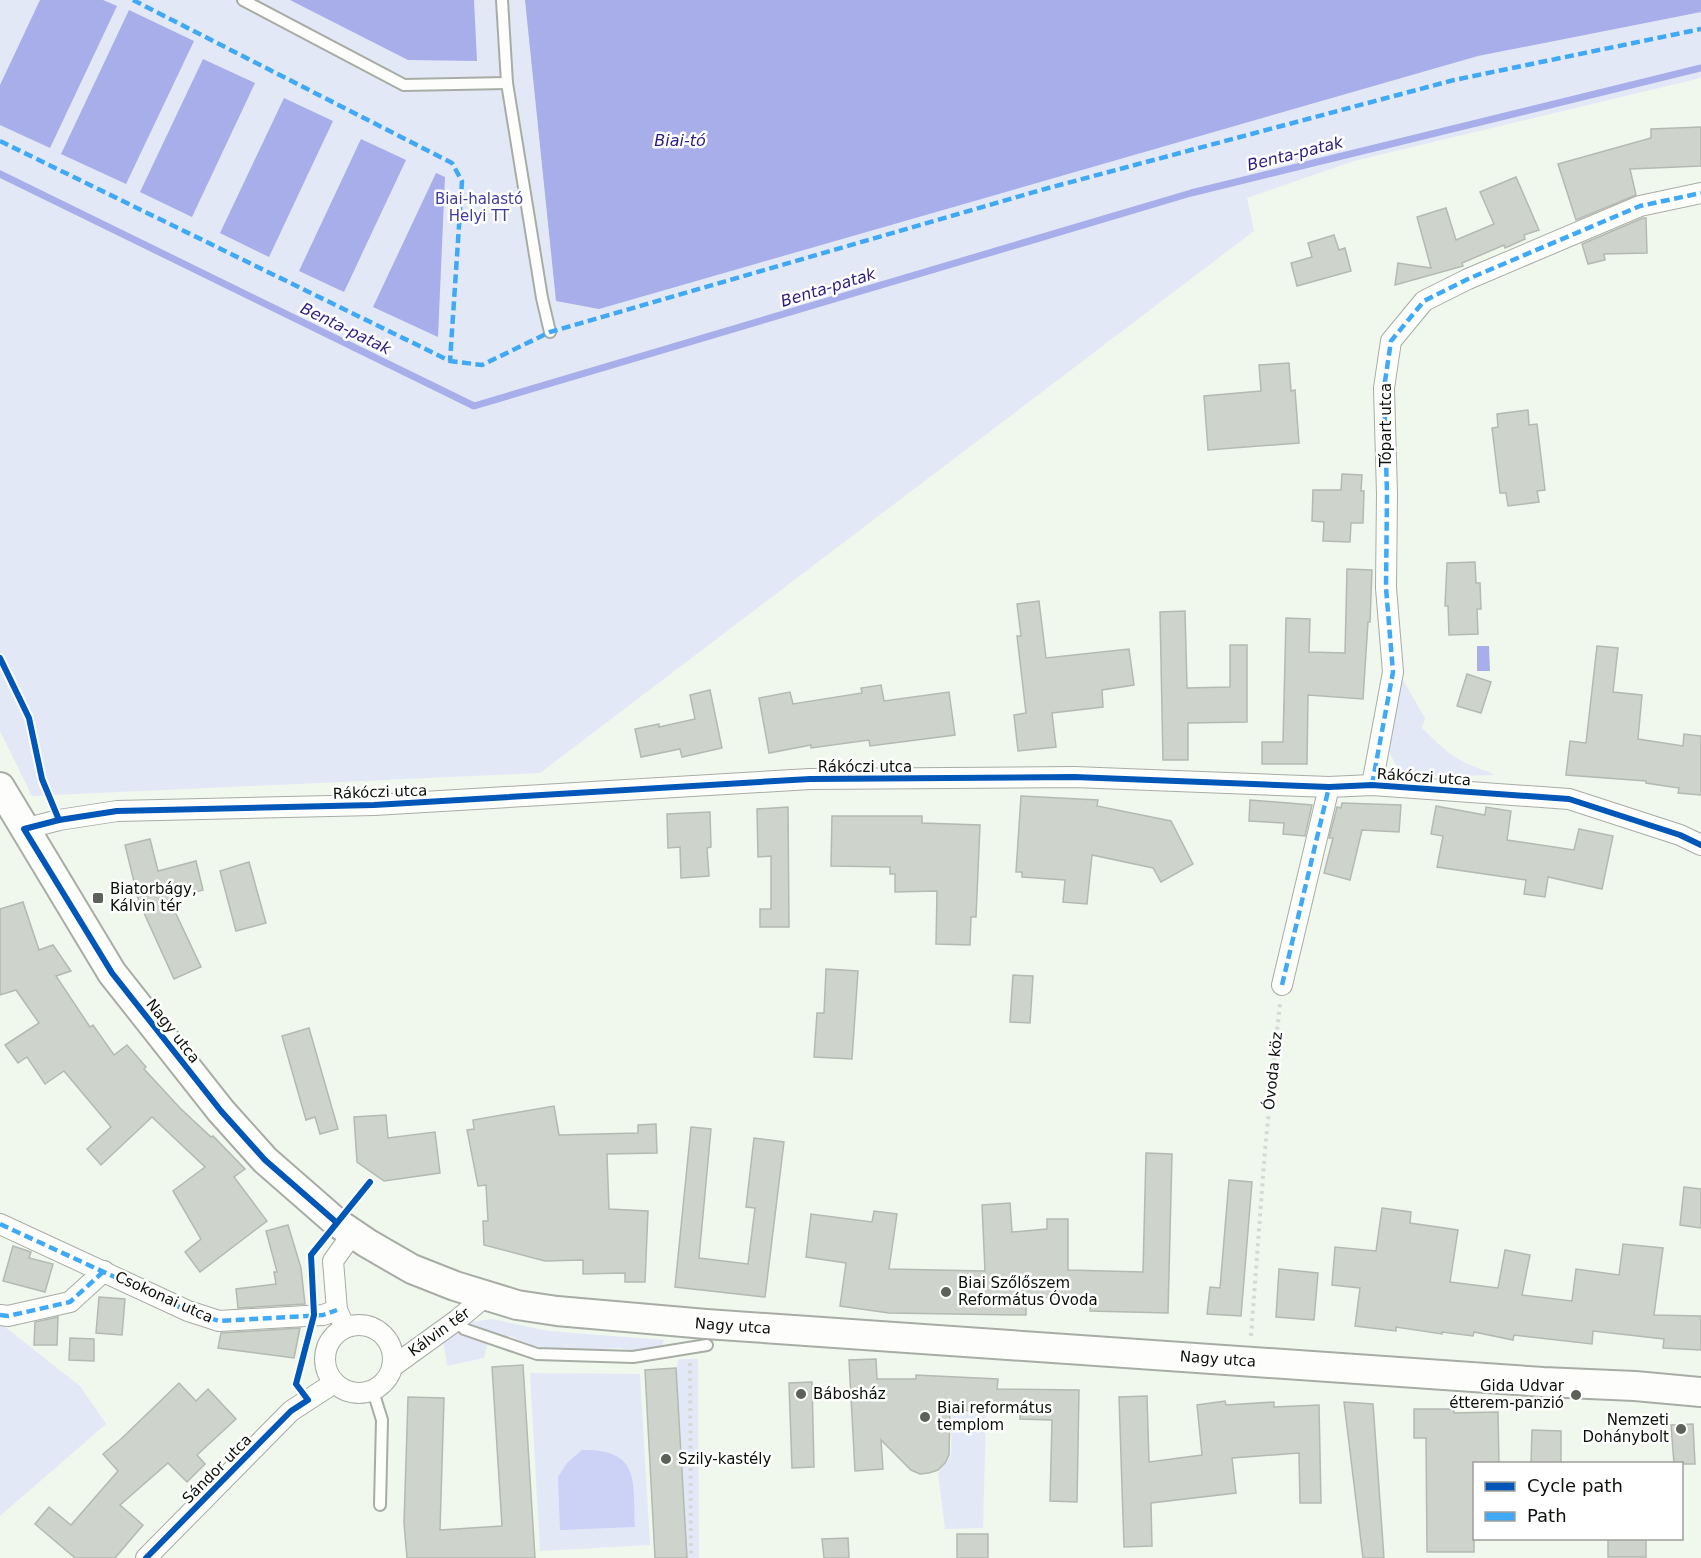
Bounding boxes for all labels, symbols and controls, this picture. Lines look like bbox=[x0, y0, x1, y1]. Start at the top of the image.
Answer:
water label: Biai-tó bbox=[654, 131, 706, 150]
water label: Benta-patak bbox=[1245, 132, 1346, 175]
park label: Biai-halastó Helyi TT bbox=[435, 190, 523, 225]
water label: Benta-patak bbox=[778, 264, 879, 311]
water label: Benta-patak bbox=[298, 298, 395, 359]
street label: Tópart utca bbox=[1377, 383, 1395, 468]
street label: Rákóczi utca bbox=[818, 758, 912, 776]
street label: Rákóczi utca bbox=[1376, 765, 1472, 789]
street label: Rákóczi utca bbox=[332, 781, 428, 803]
place label: Biatorbágy, Kálvin tér bbox=[110, 880, 197, 915]
marker: Biatorbágy, Kálvin tér bbox=[91, 891, 105, 905]
street label: Nagy utca bbox=[142, 995, 204, 1067]
street label: Óvoda köz bbox=[1259, 1031, 1286, 1111]
street label: Csokonai utca bbox=[112, 1267, 216, 1327]
place label: Biai Szőlőszem Református Óvoda bbox=[958, 1274, 1098, 1309]
marker: Biai Szőlőszem Református Óvoda bbox=[939, 1285, 953, 1299]
street label: Kálvin tér bbox=[405, 1303, 474, 1360]
street label: Nagy utca bbox=[694, 1314, 772, 1338]
street label: Nagy utca bbox=[1179, 1347, 1257, 1371]
place label: Gida Udvar étterem-panzió bbox=[1449, 1377, 1565, 1412]
place label: Bábosház bbox=[813, 1385, 886, 1403]
marker: Bábosház bbox=[794, 1387, 808, 1401]
marker: Gida Udvar étterem-panzió bbox=[1569, 1388, 1583, 1402]
place label: Biai református templom bbox=[937, 1399, 1052, 1434]
marker: Biai református templom bbox=[918, 1410, 932, 1424]
place label: Nemzeti Dohánybolt bbox=[1582, 1411, 1669, 1446]
marker: Nemzeti Dohánybolt bbox=[1674, 1422, 1688, 1436]
street label: Sándor utca bbox=[179, 1431, 255, 1507]
place label: Szily-kastély bbox=[678, 1450, 771, 1468]
marker: Szily-kastély bbox=[659, 1452, 673, 1466]
legend bbox=[1473, 1462, 1683, 1540]
text: Cycle path bbox=[1527, 1475, 1623, 1496]
text: Path bbox=[1527, 1505, 1567, 1526]

